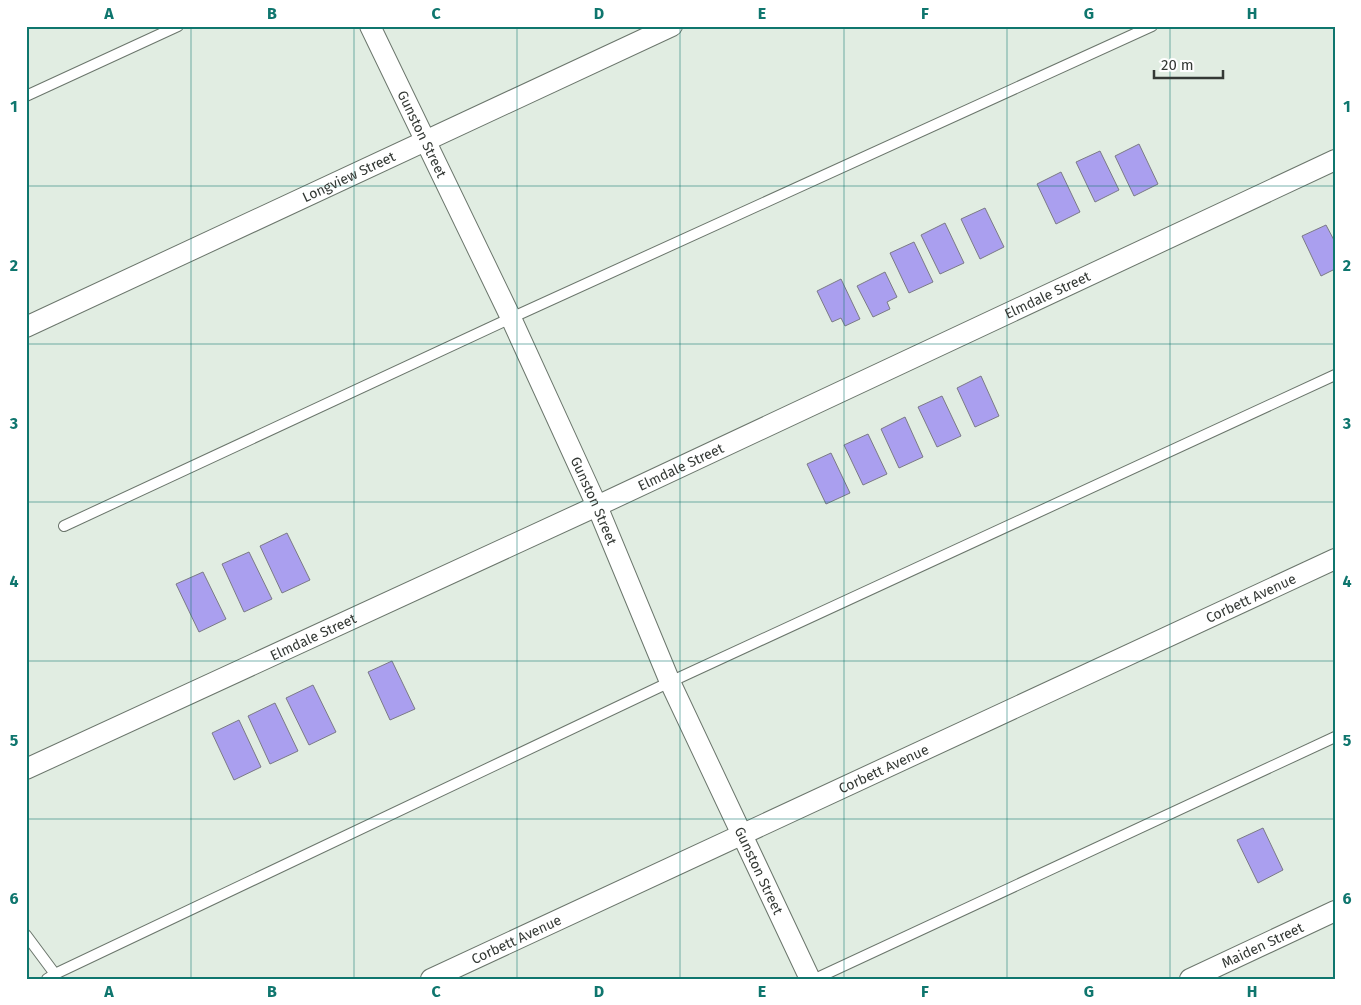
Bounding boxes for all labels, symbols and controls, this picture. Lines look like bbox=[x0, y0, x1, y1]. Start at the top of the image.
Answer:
text: A bbox=[103, 4, 114, 23]
text: B bbox=[267, 4, 277, 23]
text: C bbox=[431, 4, 441, 23]
text: D bbox=[594, 4, 604, 23]
text: E bbox=[758, 4, 766, 23]
text: F bbox=[921, 4, 929, 23]
text: G bbox=[1084, 4, 1094, 23]
text: H bbox=[1247, 4, 1257, 23]
scale bar bbox=[1154, 48, 1222, 80]
text: 20 m bbox=[1161, 56, 1194, 74]
street label: Gunston Street bbox=[394, 88, 451, 181]
text: 1 bbox=[10, 97, 18, 116]
text: 1 bbox=[1343, 97, 1351, 116]
street label: Longview Street bbox=[300, 147, 399, 206]
text: 2 bbox=[10, 256, 18, 275]
text: 2 bbox=[1343, 256, 1351, 275]
street label: Elmdale Street bbox=[1002, 267, 1094, 322]
text: 3 bbox=[9, 414, 18, 433]
text: 3 bbox=[1342, 414, 1351, 433]
street label: Elmdale Street bbox=[635, 439, 727, 494]
street label: Gunston Street bbox=[567, 454, 621, 548]
street label: Corbett Avenue bbox=[1203, 570, 1299, 626]
text: 4 bbox=[9, 572, 19, 591]
text: 4 bbox=[1342, 572, 1352, 591]
street label: Elmdale Street bbox=[267, 609, 360, 664]
text: 5 bbox=[10, 731, 19, 750]
text: 5 bbox=[1343, 731, 1352, 750]
street label: Corbett Avenue bbox=[836, 740, 931, 797]
street label: Gunston Street bbox=[731, 824, 787, 918]
text: 6 bbox=[9, 889, 19, 908]
text: 6 bbox=[1342, 889, 1352, 908]
street label: Corbett Avenue bbox=[468, 911, 564, 968]
street label: Maiden Street bbox=[1219, 918, 1307, 972]
text: A bbox=[103, 982, 114, 1001]
text: B bbox=[267, 982, 277, 1001]
text: C bbox=[431, 982, 441, 1001]
text: D bbox=[594, 982, 604, 1001]
text: E bbox=[758, 982, 766, 1001]
text: F bbox=[921, 982, 929, 1001]
text: G bbox=[1084, 982, 1094, 1001]
text: H bbox=[1247, 982, 1257, 1001]

